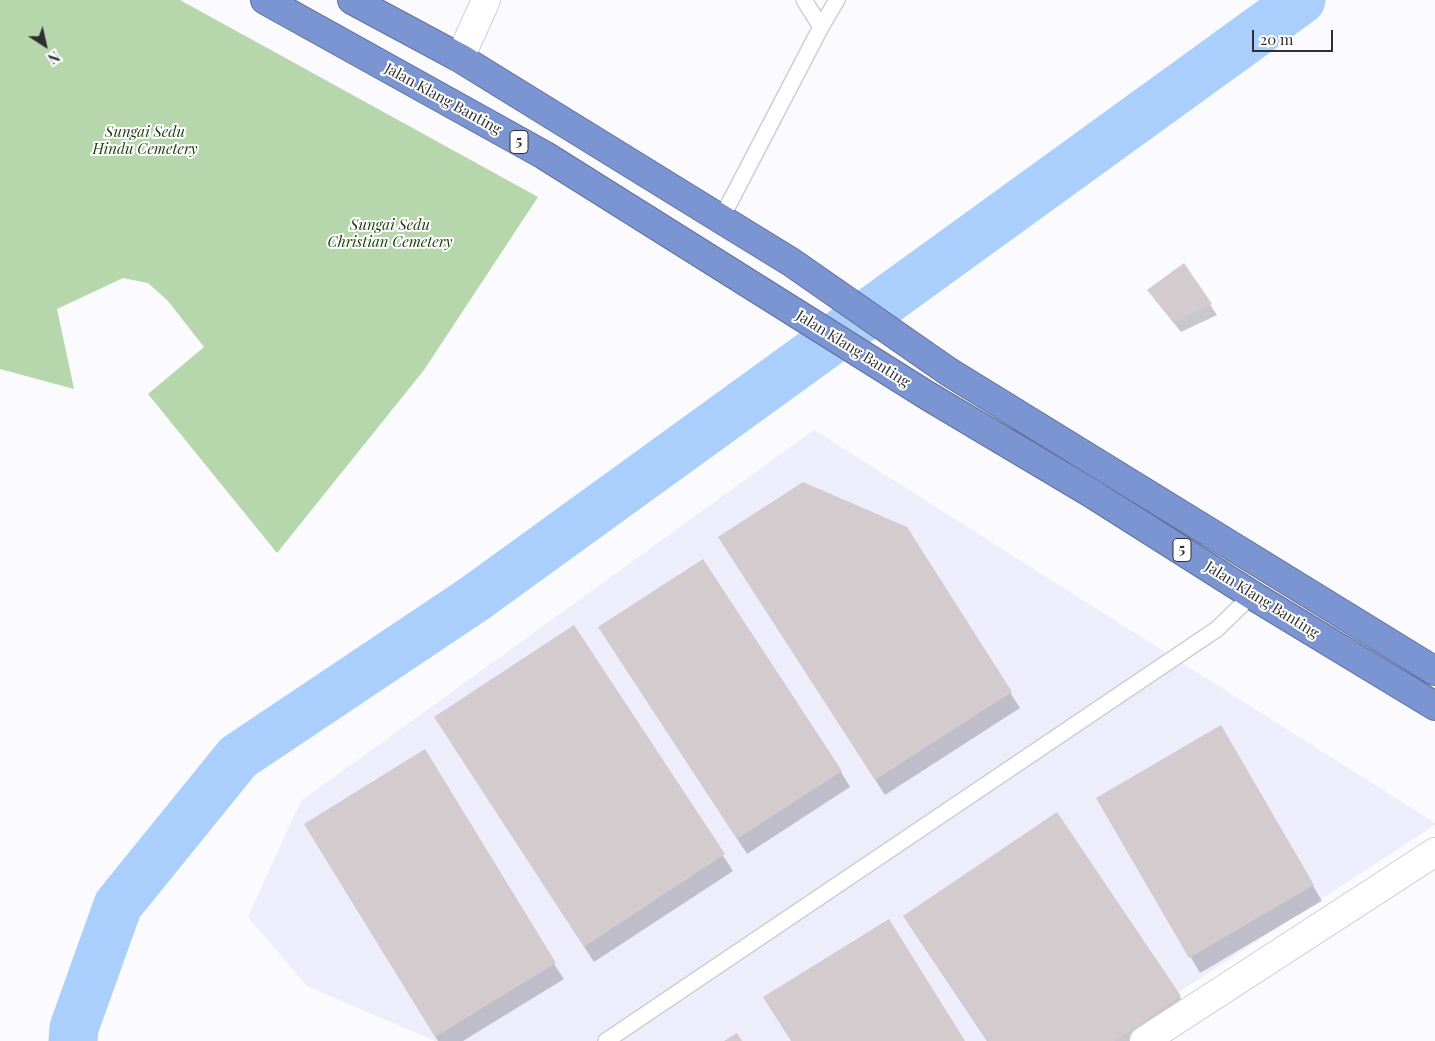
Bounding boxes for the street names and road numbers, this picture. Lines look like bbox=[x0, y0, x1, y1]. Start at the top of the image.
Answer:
street label: Jalan Klang Banting bbox=[381, 59, 505, 139]
road number: 5 bbox=[510, 130, 528, 154]
street label: Jalan Klang Banting bbox=[793, 307, 913, 391]
road number: 5 bbox=[1173, 538, 1191, 562]
street label: Jalan Klang Banting bbox=[1202, 558, 1322, 642]

